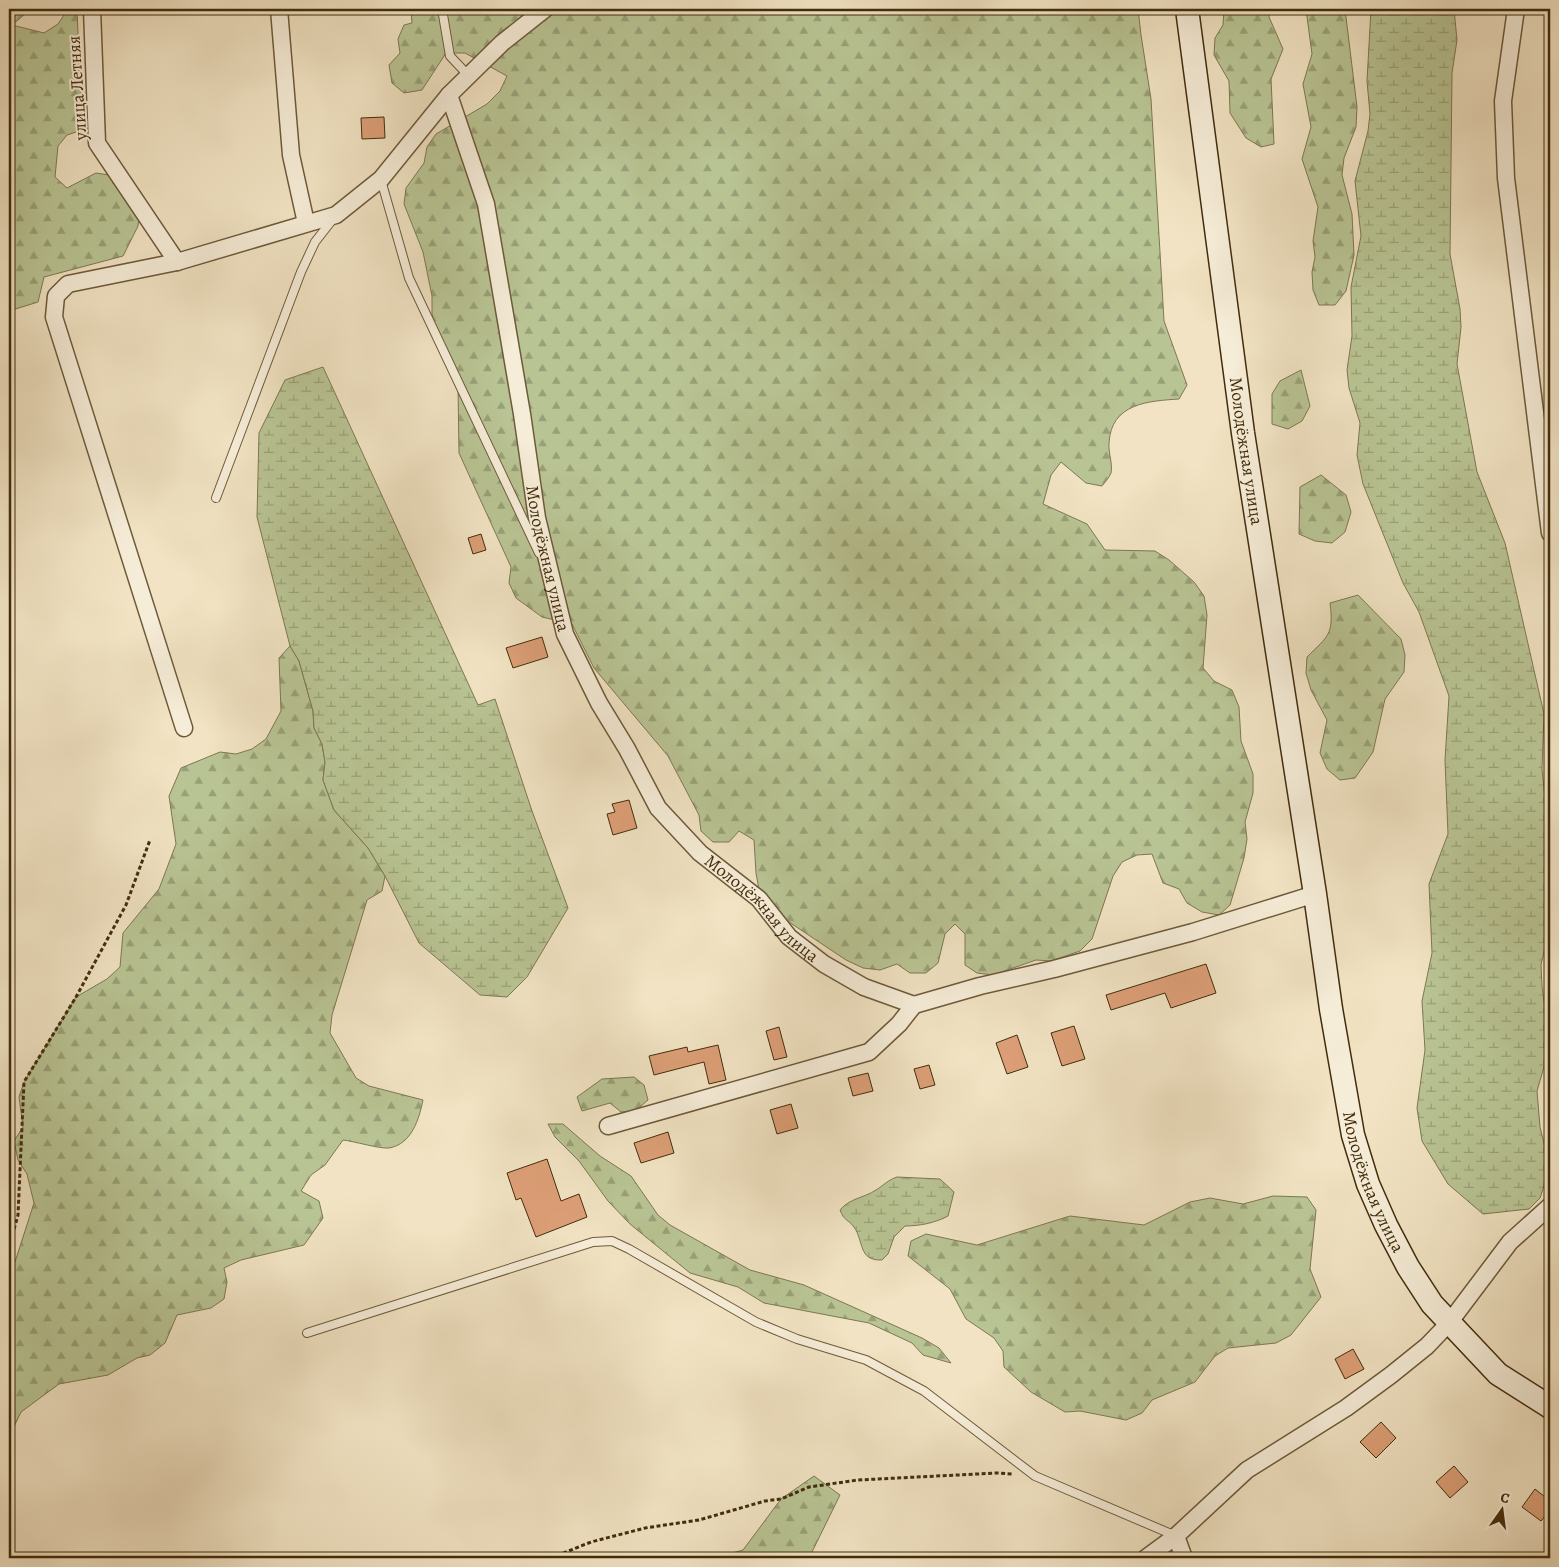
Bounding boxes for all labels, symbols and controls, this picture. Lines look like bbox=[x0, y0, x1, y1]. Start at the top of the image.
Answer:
street label: улица Летняя bbox=[61, 35, 93, 142]
street label: Молодёжная улица bbox=[1224, 376, 1269, 527]
street label: Молодёжная улица bbox=[520, 484, 576, 635]
street label: Молодёжная улица bbox=[699, 849, 824, 968]
street label: Молодёжная улица bbox=[1337, 1109, 1411, 1257]
north arrow bbox=[1476, 1484, 1526, 1534]
text: С bbox=[1499, 1488, 1512, 1508]

